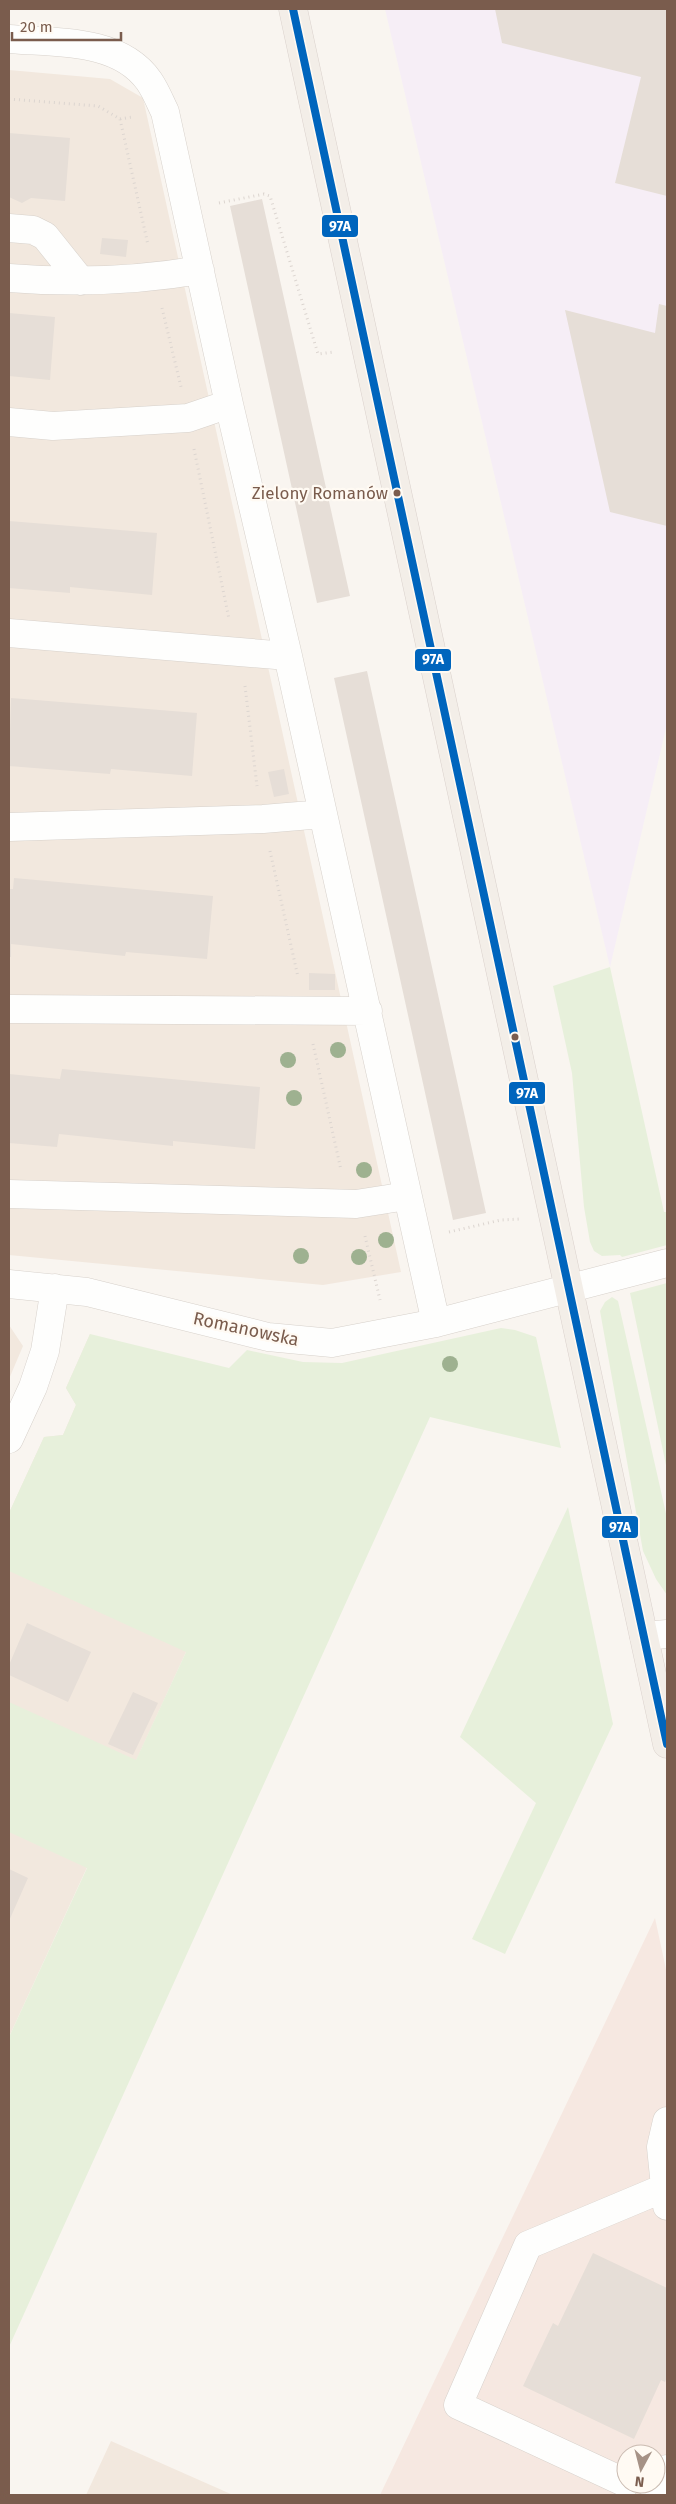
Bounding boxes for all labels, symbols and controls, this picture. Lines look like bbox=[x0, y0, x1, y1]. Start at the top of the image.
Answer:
scale bar bbox=[12, 10, 121, 42]
text: 20 m bbox=[20, 18, 53, 36]
line badge: 97A bbox=[321, 214, 359, 238]
text: 97A bbox=[329, 218, 352, 235]
place label: Zielony Romanów bbox=[252, 483, 388, 504]
marker: Zielony Romanów bbox=[392, 488, 402, 498]
line badge: 97A bbox=[414, 648, 452, 672]
text: 97A bbox=[422, 651, 445, 668]
unlabelled marker bbox=[510, 1032, 520, 1042]
line badge: 97A bbox=[508, 1081, 546, 1105]
text: 97A bbox=[516, 1085, 539, 1102]
street label: Romanowska bbox=[191, 1307, 301, 1351]
line badge: 97A bbox=[601, 1515, 639, 1539]
text: 97A bbox=[609, 1519, 632, 1536]
north arrow bbox=[616, 2444, 666, 2494]
text: N bbox=[634, 2472, 645, 2490]

